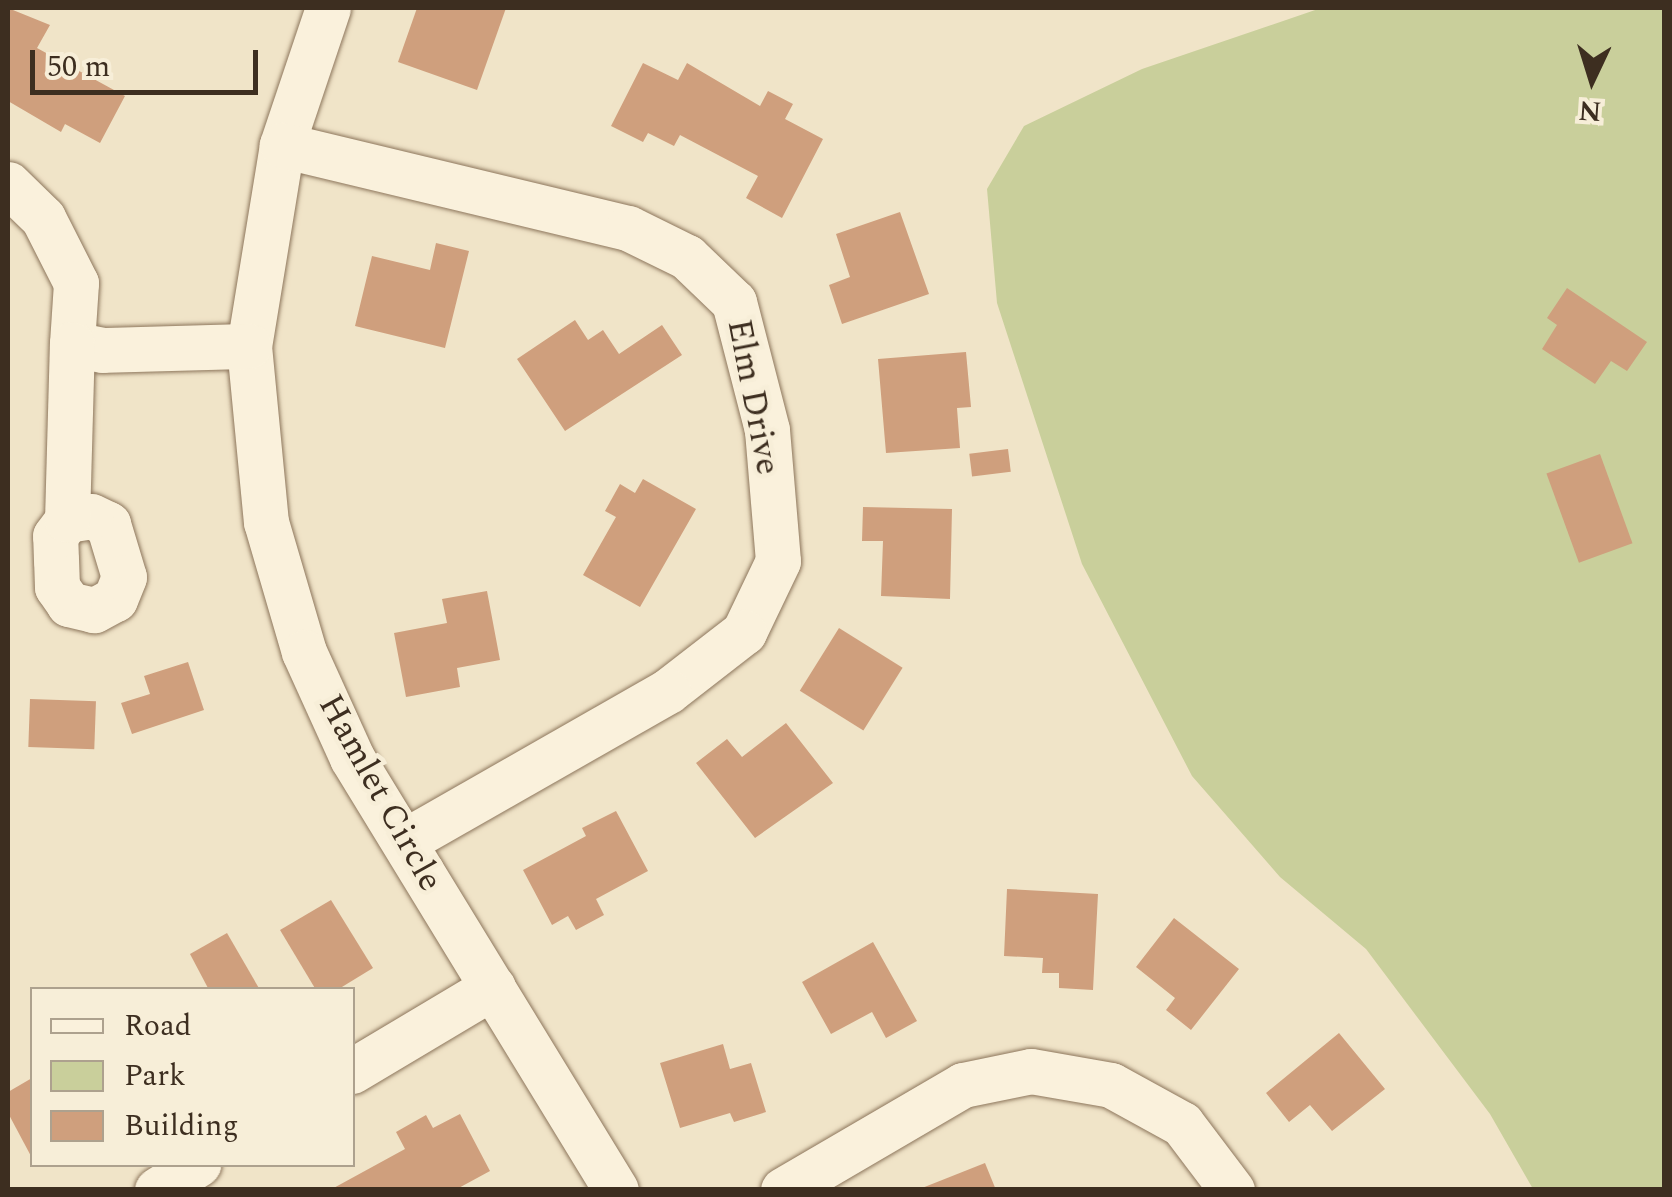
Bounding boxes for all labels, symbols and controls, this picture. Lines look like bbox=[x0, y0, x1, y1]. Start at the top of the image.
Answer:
scale bar bbox=[35, 30, 262, 92]
north arrow bbox=[1542, 30, 1642, 130]
text: 50 m bbox=[47, 44, 110, 90]
text: N bbox=[1577, 88, 1603, 133]
street label: Elm Drive bbox=[717, 316, 789, 478]
street label: Hamlet Circle bbox=[309, 687, 451, 899]
legend bbox=[30, 987, 355, 1167]
text: Road bbox=[124, 1003, 192, 1049]
text: Park bbox=[124, 1053, 186, 1099]
text: Building bbox=[124, 1103, 239, 1149]

